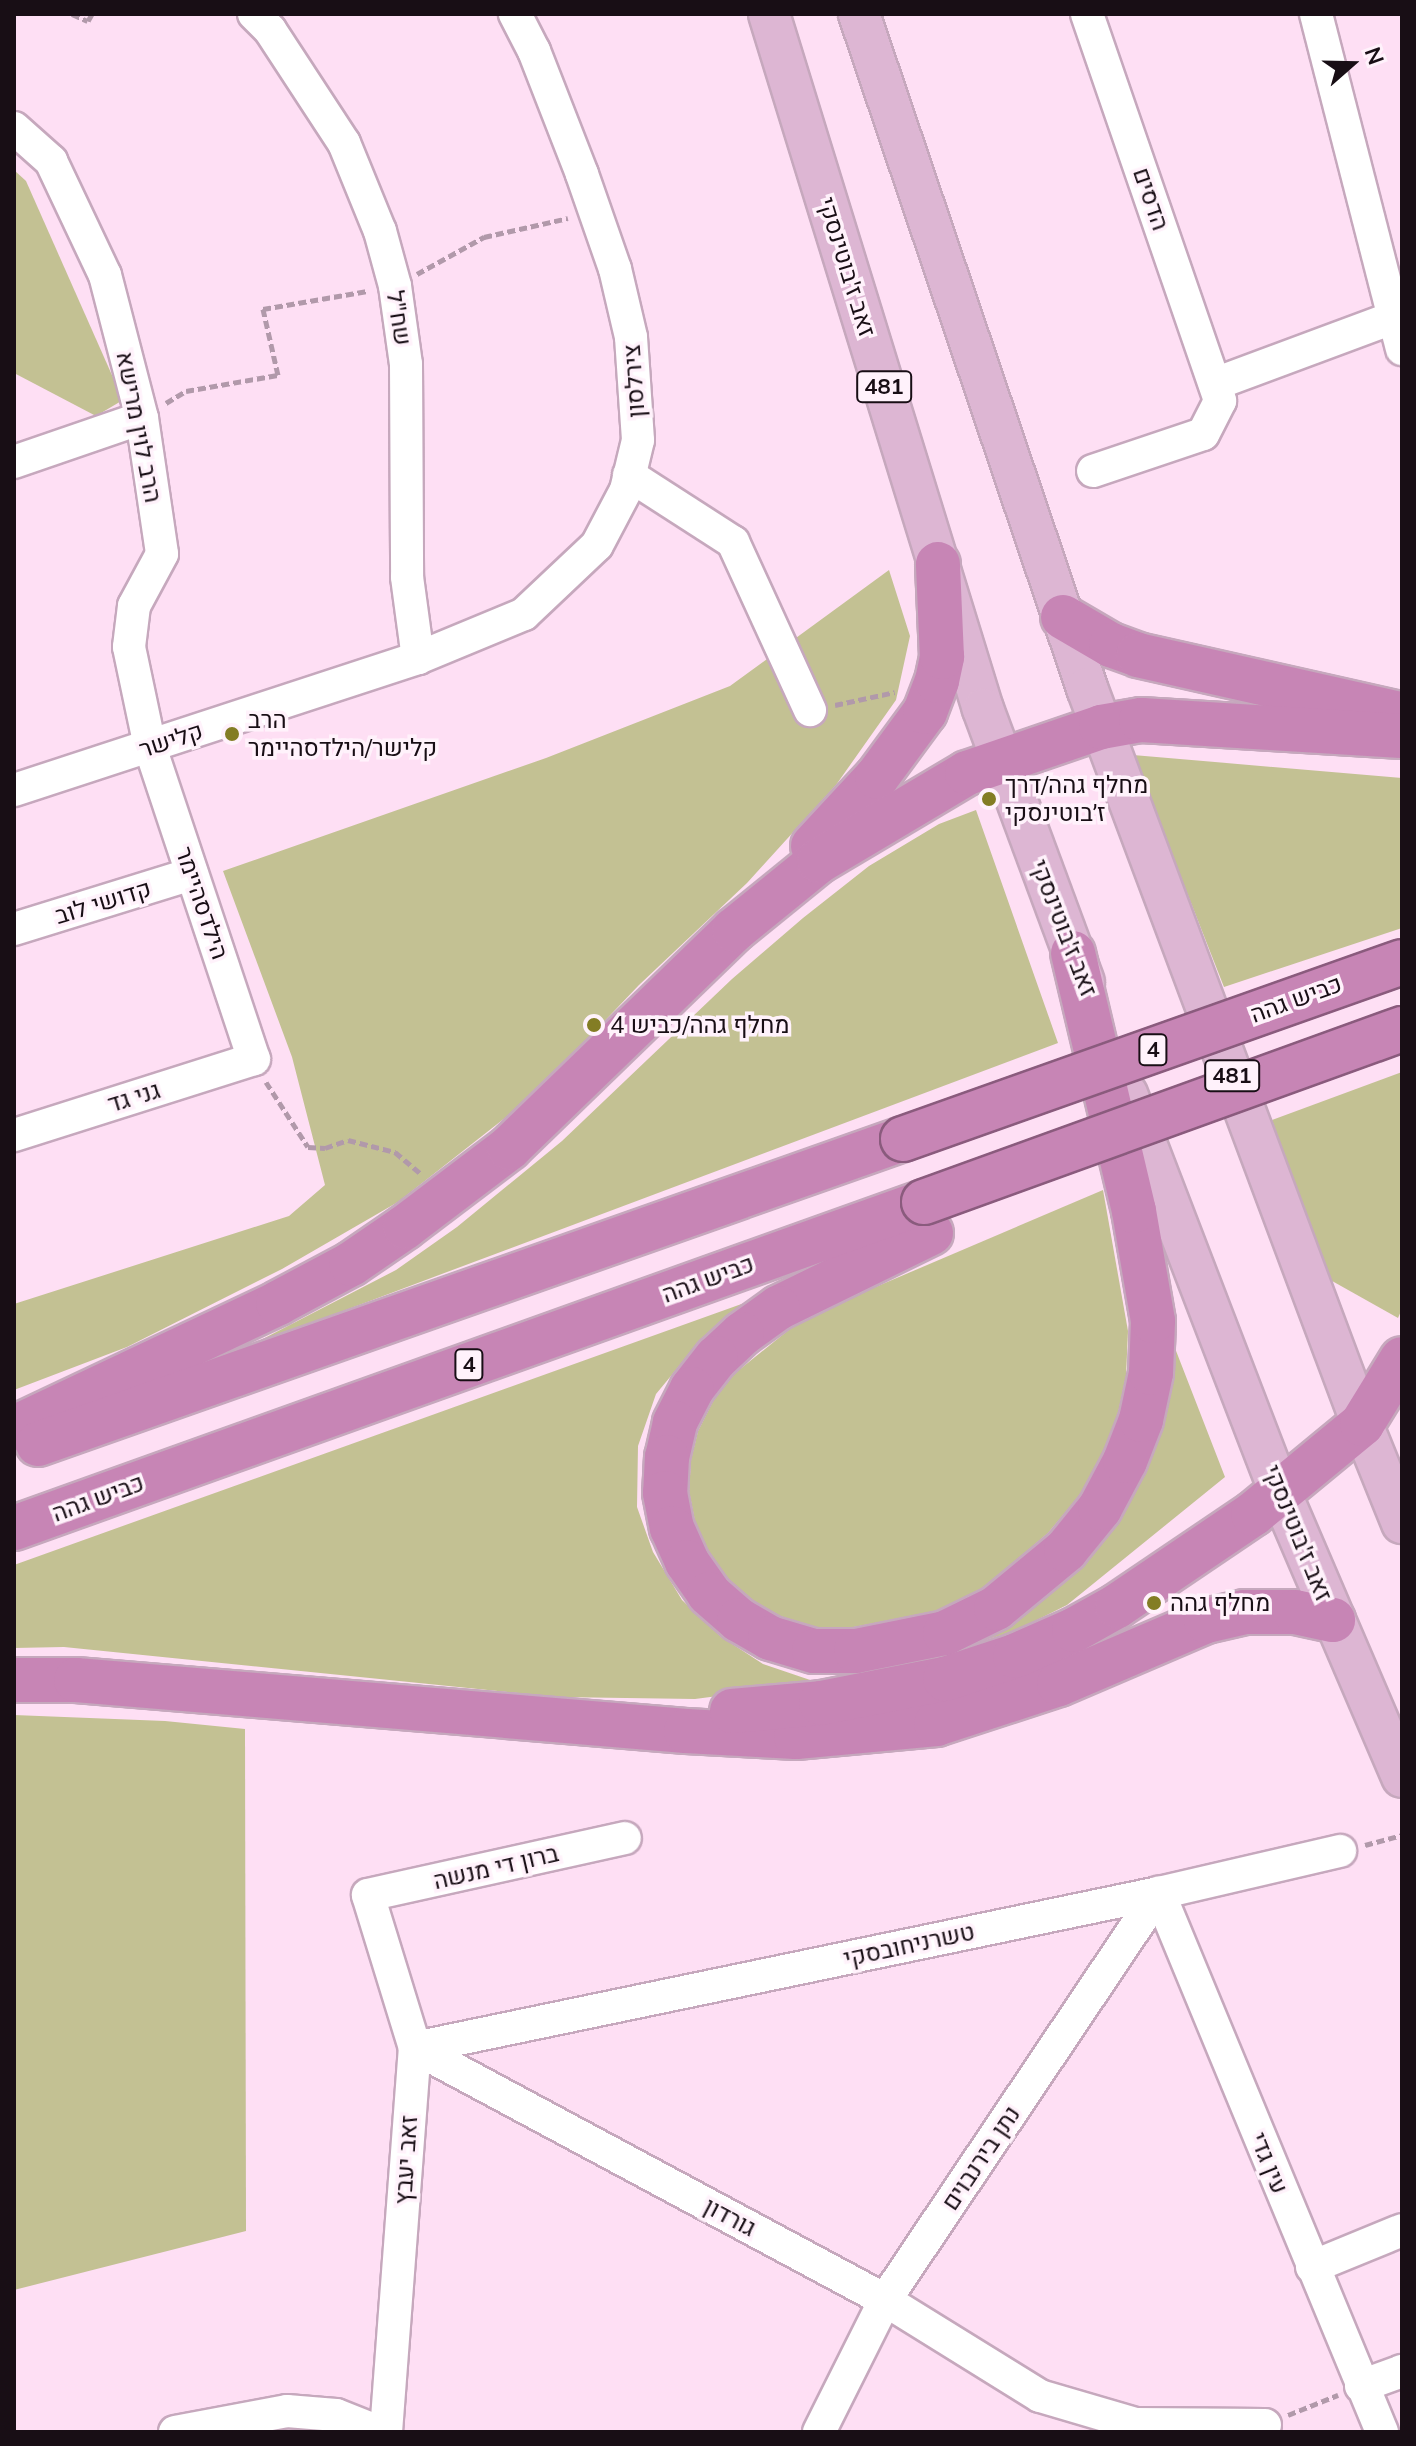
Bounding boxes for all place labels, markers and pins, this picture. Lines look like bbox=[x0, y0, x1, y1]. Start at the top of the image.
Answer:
place label: הרב קלישר/הילדסהיימר bbox=[248, 706, 437, 762]
marker: הרב קלישר/הילדסהיימר bbox=[223, 725, 241, 743]
place label: מחלף גהה/דרך ז׳בוטינסקי bbox=[1005, 771, 1148, 827]
marker: מחלף גהה/דרך ז׳בוטינסקי bbox=[980, 790, 998, 808]
place label: מחלף גהה/כביש 4 bbox=[610, 1011, 789, 1039]
marker: מחלף גהה/כביש 4 bbox=[585, 1016, 603, 1034]
place label: מחלף גהה bbox=[1170, 1589, 1270, 1617]
marker: מחלף גהה bbox=[1145, 1594, 1163, 1612]

